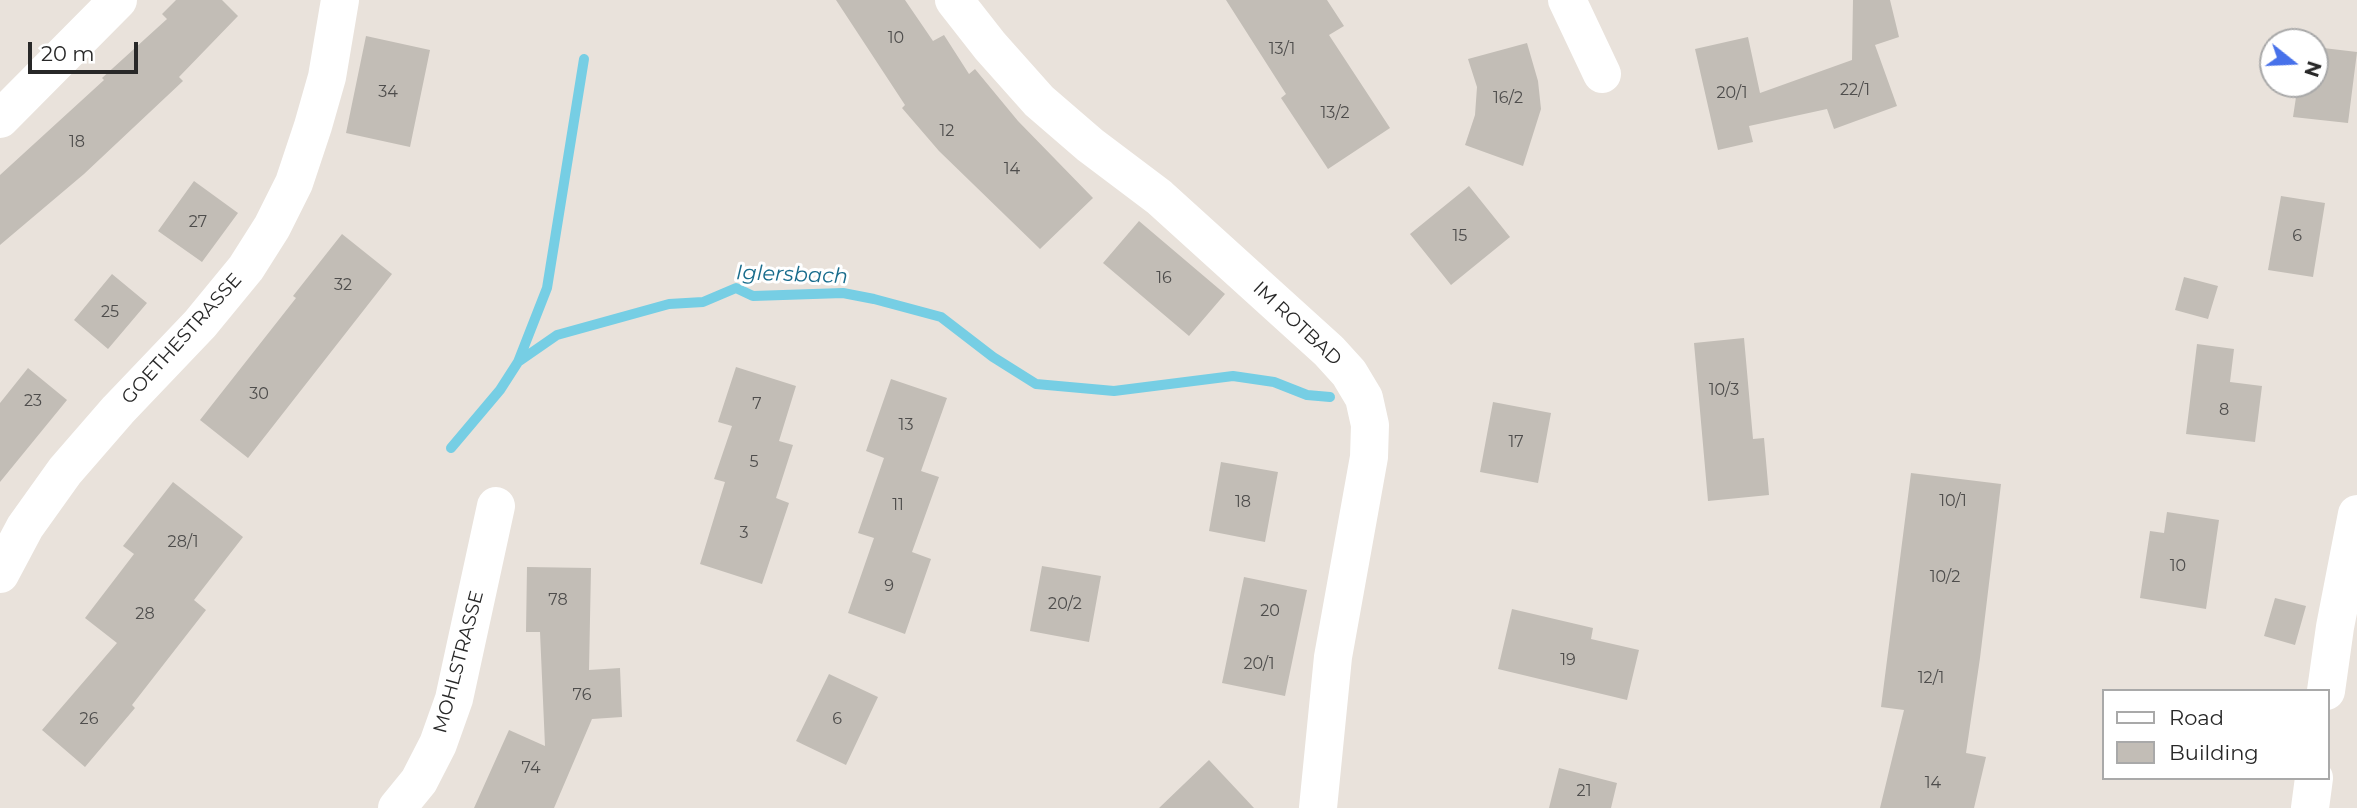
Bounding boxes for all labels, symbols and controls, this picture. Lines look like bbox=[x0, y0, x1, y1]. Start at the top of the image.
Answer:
scale bar bbox=[32, 28, 142, 72]
house number: 10 bbox=[888, 28, 904, 48]
north arrow bbox=[2259, 28, 2329, 98]
house number: 13/1 bbox=[1269, 39, 1295, 59]
text: 20 m bbox=[41, 41, 95, 66]
text: N bbox=[2299, 58, 2326, 80]
house number: 22/1 bbox=[1840, 80, 1870, 100]
house number: 34 bbox=[378, 82, 398, 102]
house number: 20/1 bbox=[1717, 83, 1747, 103]
house number: 16/2 bbox=[1493, 88, 1523, 108]
house number: 13/2 bbox=[1320, 103, 1350, 123]
house number: 12 bbox=[940, 121, 954, 141]
house number: 18 bbox=[69, 132, 85, 152]
house number: 14 bbox=[1004, 159, 1020, 179]
house number: 27 bbox=[189, 212, 207, 232]
house number: 15 bbox=[1453, 226, 1467, 246]
house number: 6 bbox=[2292, 226, 2302, 246]
water label: Iglersbach bbox=[736, 260, 848, 290]
house number: 16 bbox=[1156, 268, 1172, 288]
street label: GOETHESTRASSE bbox=[117, 269, 247, 409]
house number: 32 bbox=[334, 275, 352, 295]
street label: IM ROTBAD bbox=[1248, 277, 1346, 371]
house number: 25 bbox=[101, 302, 119, 322]
house number: 10/3 bbox=[1709, 380, 1739, 400]
house number: 30 bbox=[249, 384, 269, 404]
house number: 23 bbox=[24, 391, 42, 411]
house number: 7 bbox=[752, 394, 762, 414]
house number: 8 bbox=[2219, 400, 2229, 420]
house number: 13 bbox=[899, 415, 913, 435]
house number: 17 bbox=[1508, 432, 1524, 452]
house number: 5 bbox=[749, 452, 759, 472]
house number: 10/1 bbox=[1939, 491, 1967, 511]
house number: 18 bbox=[1235, 492, 1251, 512]
house number: 11 bbox=[892, 495, 904, 515]
house number: 3 bbox=[739, 523, 749, 543]
house number: 28/1 bbox=[168, 532, 198, 552]
house number: 10 bbox=[2170, 556, 2186, 576]
house number: 10/2 bbox=[1930, 567, 1960, 587]
house number: 9 bbox=[884, 576, 894, 596]
street label: MOHLSTRASSE bbox=[429, 588, 489, 736]
house number: 78 bbox=[548, 590, 568, 610]
house number: 20/2 bbox=[1048, 594, 1082, 614]
house number: 20 bbox=[1260, 601, 1280, 621]
house number: 28 bbox=[135, 604, 155, 624]
house number: 19 bbox=[1560, 650, 1576, 670]
house number: 20/1 bbox=[1244, 654, 1274, 674]
house number: 12/1 bbox=[1918, 668, 1944, 688]
house number: 76 bbox=[573, 685, 591, 705]
legend bbox=[2102, 689, 2329, 780]
text: Road bbox=[2169, 705, 2224, 730]
house number: 26 bbox=[80, 709, 98, 729]
house number: 6 bbox=[832, 709, 842, 729]
text: Building bbox=[2169, 740, 2259, 765]
house number: 74 bbox=[522, 758, 540, 778]
house number: 14 bbox=[1925, 773, 1941, 793]
house number: 21 bbox=[1577, 781, 1591, 801]

